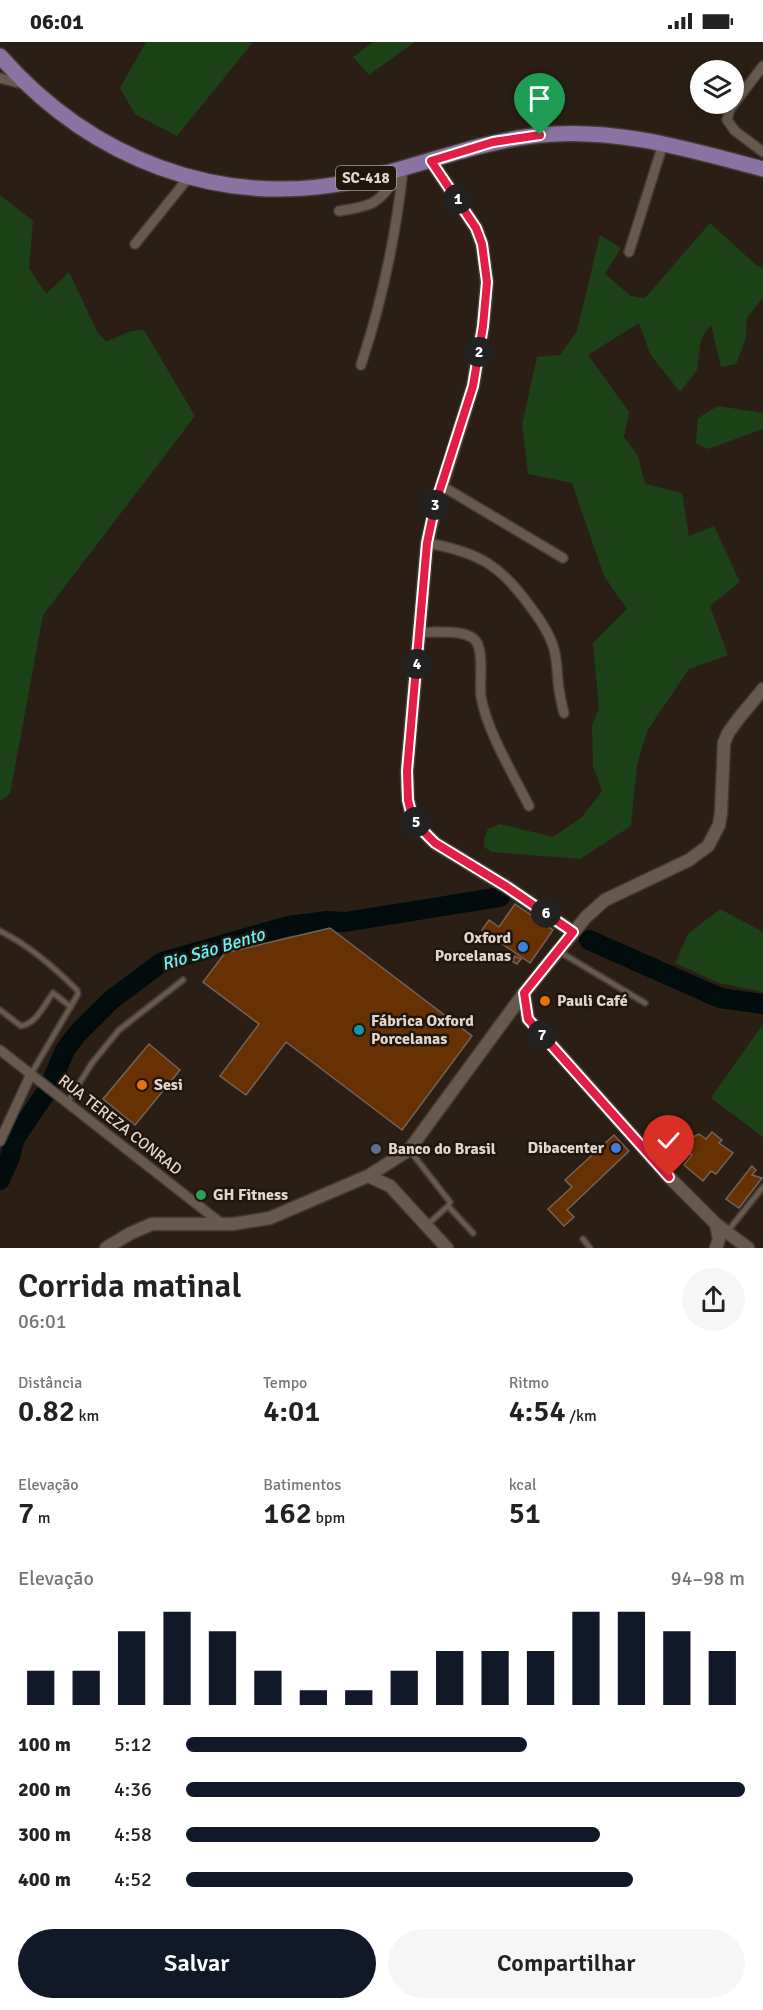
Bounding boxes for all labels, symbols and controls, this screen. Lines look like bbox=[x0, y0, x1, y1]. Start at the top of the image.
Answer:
text: 06:01 bbox=[30, 8, 84, 35]
map controls bbox=[690, 60, 744, 114]
button: layers bbox=[690, 60, 744, 114]
pin bbox=[514, 73, 565, 135]
icon: arrive bbox=[523, 82, 556, 115]
road number: SC-418 bbox=[336, 166, 396, 190]
pin: 1 bbox=[443, 184, 473, 214]
text: 1 bbox=[454, 189, 462, 209]
pin: 2 bbox=[464, 337, 494, 367]
text: 2 bbox=[475, 342, 483, 362]
pin: 3 bbox=[420, 490, 450, 520]
text: 3 bbox=[431, 495, 439, 515]
pin: 4 bbox=[402, 649, 432, 679]
text: 4 bbox=[413, 654, 421, 674]
pin: 5 bbox=[401, 807, 431, 837]
text: 5 bbox=[412, 812, 420, 832]
pin: 6 bbox=[531, 898, 561, 928]
text: 6 bbox=[542, 903, 550, 923]
water label: Rio São Bento bbox=[159, 922, 269, 975]
place label: Oxford Porcelanas bbox=[435, 928, 511, 966]
marker: Oxford Porcelanas bbox=[516, 940, 530, 954]
place label: Pauli Café bbox=[557, 991, 628, 1011]
marker: Pauli Café bbox=[538, 994, 552, 1008]
place label: Fábrica Oxford Porcelanas bbox=[371, 1011, 474, 1049]
pin: 7 bbox=[527, 1020, 557, 1050]
marker: Fábrica Oxford Porcelanas bbox=[352, 1023, 366, 1037]
text: 7 bbox=[538, 1025, 546, 1045]
street label: RUA TEREZA CONRAD bbox=[54, 1070, 186, 1180]
place label: Sesi bbox=[154, 1075, 183, 1095]
marker: Sesi bbox=[135, 1078, 149, 1092]
pin bbox=[643, 1115, 694, 1177]
icon: check bbox=[652, 1124, 685, 1157]
place label: Dibacenter bbox=[528, 1138, 605, 1158]
place label: Banco do Brasil bbox=[388, 1139, 496, 1159]
marker: Dibacenter bbox=[609, 1141, 623, 1155]
marker: Banco do Brasil bbox=[369, 1142, 383, 1156]
place label: GH Fitness bbox=[213, 1185, 288, 1205]
marker: GH Fitness bbox=[194, 1188, 208, 1202]
text: Corrida matinal bbox=[18, 1266, 241, 1307]
button: share bbox=[682, 1268, 745, 1331]
text: 06:01 bbox=[18, 1309, 67, 1334]
text: Distância bbox=[18, 1373, 82, 1393]
text: Tempo bbox=[263, 1373, 307, 1393]
text: Ritmo bbox=[509, 1373, 549, 1393]
text: 0.82 bbox=[18, 1393, 75, 1430]
text: 4:01 bbox=[263, 1393, 320, 1430]
text: 4:54 bbox=[509, 1393, 566, 1430]
text: km bbox=[75, 1406, 99, 1426]
text: /km bbox=[566, 1406, 597, 1426]
text: Elevação bbox=[18, 1475, 79, 1495]
text: Batimentos bbox=[263, 1475, 341, 1495]
text: kcal bbox=[509, 1475, 537, 1495]
text: 7 bbox=[18, 1495, 34, 1532]
text: 162 bbox=[263, 1495, 312, 1532]
text: 51 bbox=[509, 1495, 541, 1532]
text: m bbox=[34, 1508, 50, 1528]
text: bpm bbox=[312, 1508, 345, 1528]
text: Elevação bbox=[18, 1566, 94, 1591]
text: 94–98 m bbox=[671, 1566, 745, 1591]
text: 100 m bbox=[18, 1732, 71, 1757]
text: 5:12 bbox=[114, 1732, 152, 1757]
text: 200 m bbox=[18, 1777, 71, 1802]
text: 4:36 bbox=[114, 1777, 152, 1802]
text: 300 m bbox=[18, 1822, 71, 1847]
text: 4:58 bbox=[114, 1822, 152, 1847]
text: 400 m bbox=[18, 1867, 71, 1892]
text: 4:52 bbox=[114, 1867, 152, 1892]
button: Salvar bbox=[18, 1929, 376, 1998]
button: Compartilhar bbox=[388, 1929, 745, 1998]

